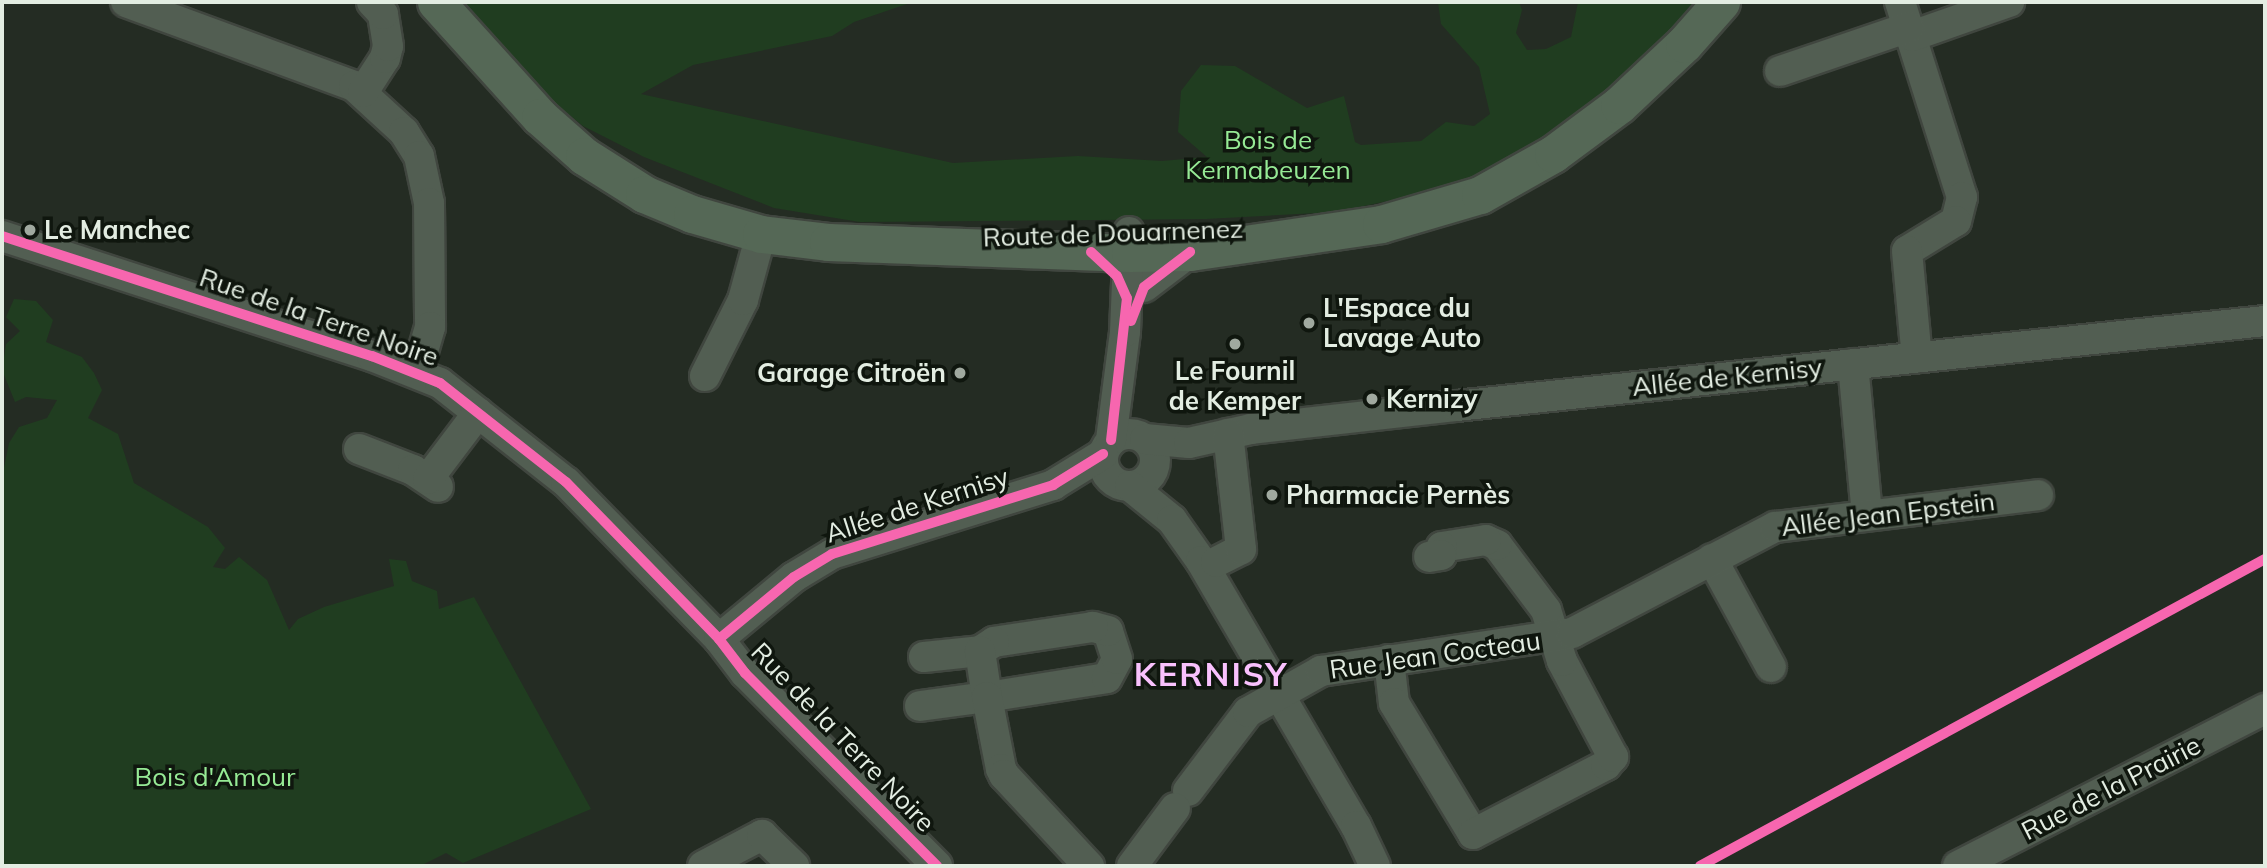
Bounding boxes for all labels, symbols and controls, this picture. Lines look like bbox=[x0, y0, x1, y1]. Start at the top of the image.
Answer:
park label: Bois de Kermabeuzen bbox=[1185, 124, 1351, 186]
street label: Route de Douarnenez bbox=[982, 213, 1244, 253]
place label: Le Manchec bbox=[44, 214, 190, 246]
marker: Le Manchec bbox=[22, 222, 38, 238]
street label: Rue de la Terre Noire bbox=[196, 261, 442, 373]
place label: L'Espace du Lavage Auto bbox=[1323, 292, 1481, 354]
marker: L'Espace du Lavage Auto bbox=[1301, 315, 1317, 331]
marker: Le Fournil de Kemper bbox=[1227, 336, 1243, 352]
street label: Allée de Kernisy bbox=[1631, 352, 1823, 402]
place label: Le Fournil de Kemper bbox=[1169, 355, 1301, 416]
place label: Garage Citroën bbox=[757, 357, 946, 389]
marker: Garage Citroën bbox=[952, 365, 968, 381]
place label: Kernizy bbox=[1386, 383, 1477, 415]
marker: Kernizy bbox=[1364, 391, 1380, 407]
street label: Allée de Kernisy bbox=[821, 461, 1013, 549]
place label: Pharmacie Pernès bbox=[1286, 479, 1510, 511]
street label: Allée Jean Epstein bbox=[1779, 485, 1997, 543]
marker: Pharmacie Pernès bbox=[1264, 487, 1280, 503]
street label: Rue Jean Cocteau bbox=[1328, 625, 1542, 685]
street label: Rue de la Terre Noire bbox=[745, 636, 941, 838]
district label: KERNISY bbox=[1135, 654, 1287, 694]
street label: Rue de la Prairie bbox=[2016, 729, 2206, 847]
park label: Bois d'Amour bbox=[135, 761, 295, 793]

